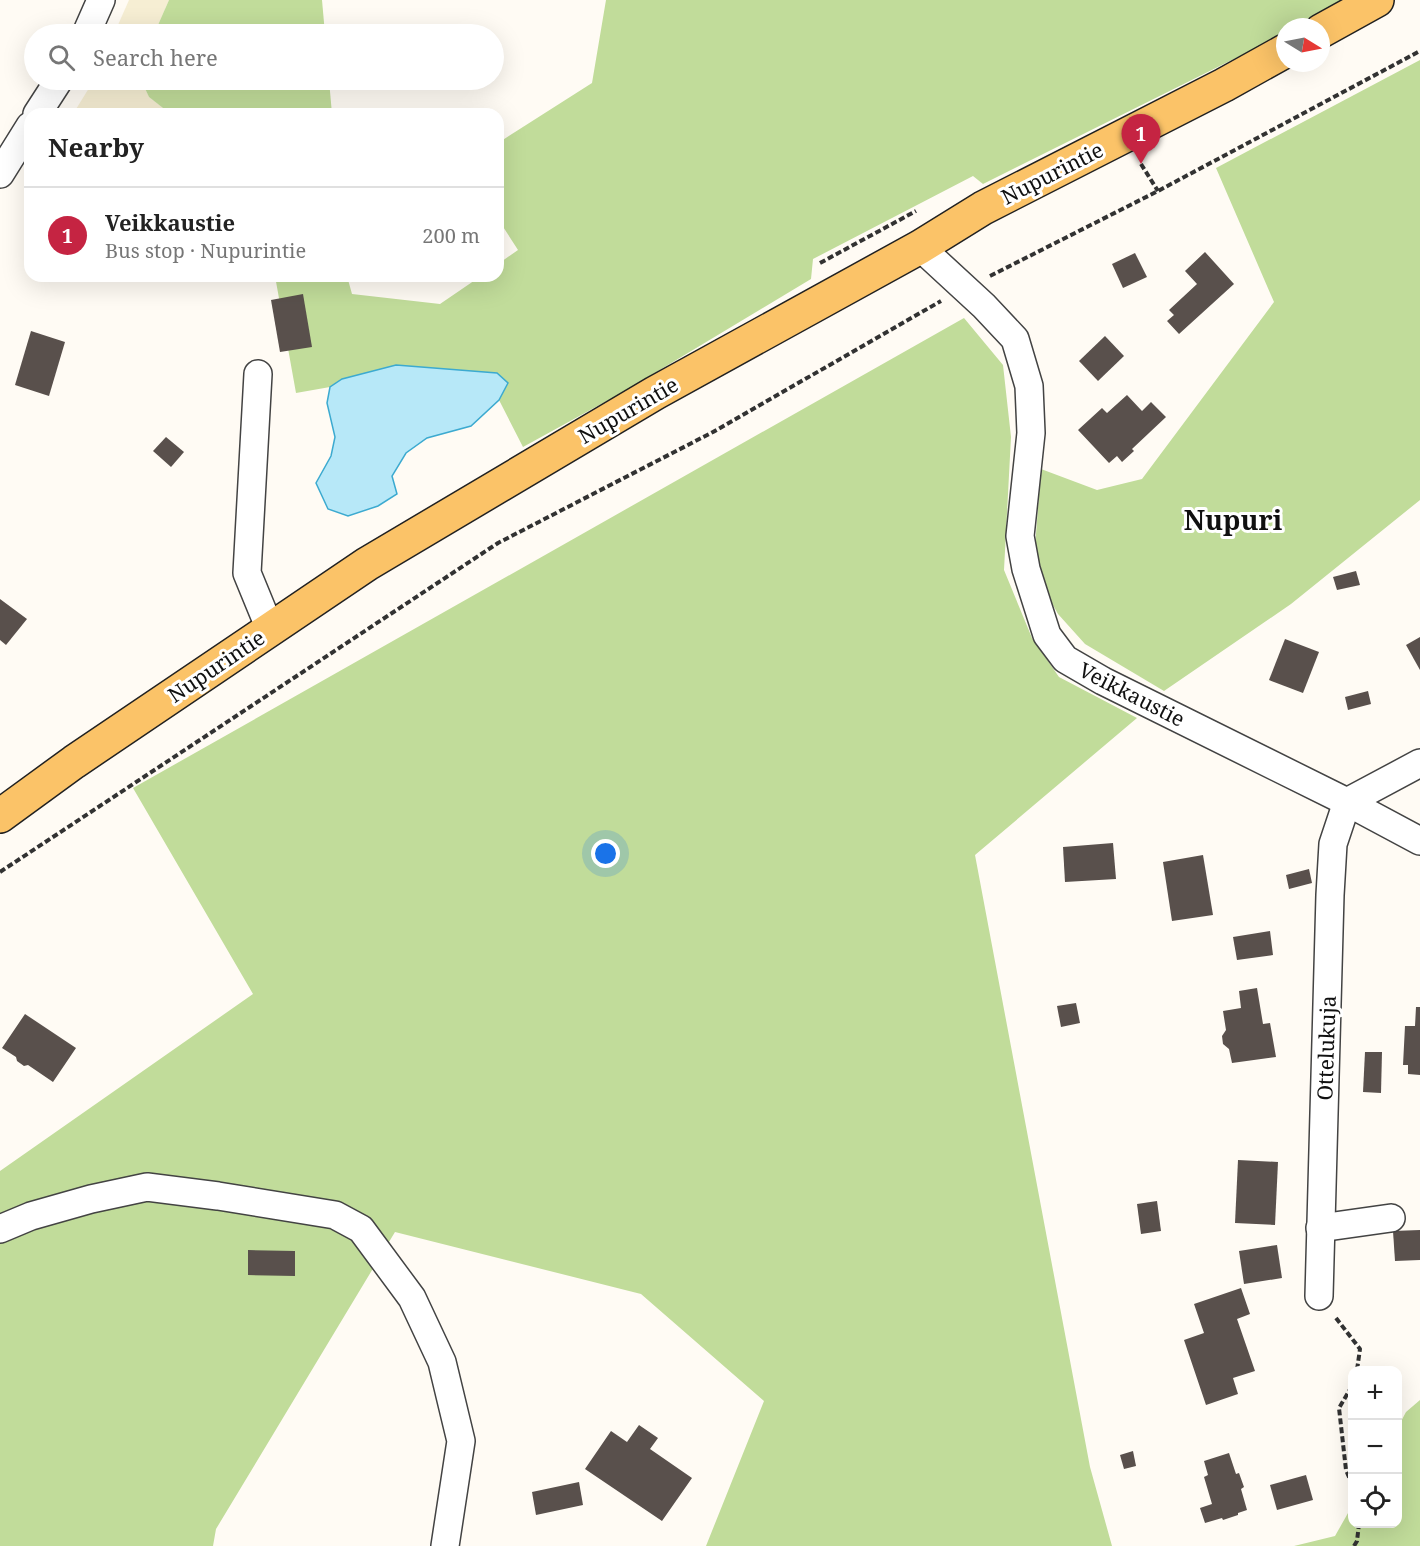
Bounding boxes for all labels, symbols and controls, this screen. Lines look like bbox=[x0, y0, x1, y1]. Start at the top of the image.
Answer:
north arrow bbox=[1276, 18, 1330, 72]
search box bbox=[24, 24, 504, 90]
icon: search bbox=[45, 41, 78, 74]
text: Search here bbox=[93, 42, 218, 72]
pin: 1 bbox=[1122, 114, 1160, 164]
text: Nearby bbox=[48, 129, 144, 165]
street label: Nupurintie bbox=[996, 135, 1108, 211]
text: Veikkaustie bbox=[105, 207, 235, 237]
text: 1 bbox=[62, 222, 73, 249]
text: 200 m bbox=[422, 222, 480, 249]
text: Bus stop · Nupurintie bbox=[105, 237, 306, 264]
street label: Nupurintie bbox=[573, 370, 683, 450]
district label: Nupuri bbox=[1184, 501, 1283, 538]
street label: Nupurintie bbox=[162, 623, 270, 709]
street label: Veikkaustie bbox=[1074, 655, 1190, 733]
your location bbox=[591, 839, 620, 868]
street label: Ottelukuja bbox=[1310, 995, 1342, 1101]
map controls bbox=[1348, 1366, 1402, 1528]
button: + bbox=[1348, 1366, 1402, 1420]
button: − bbox=[1348, 1420, 1402, 1474]
button: locate bbox=[1348, 1474, 1402, 1528]

